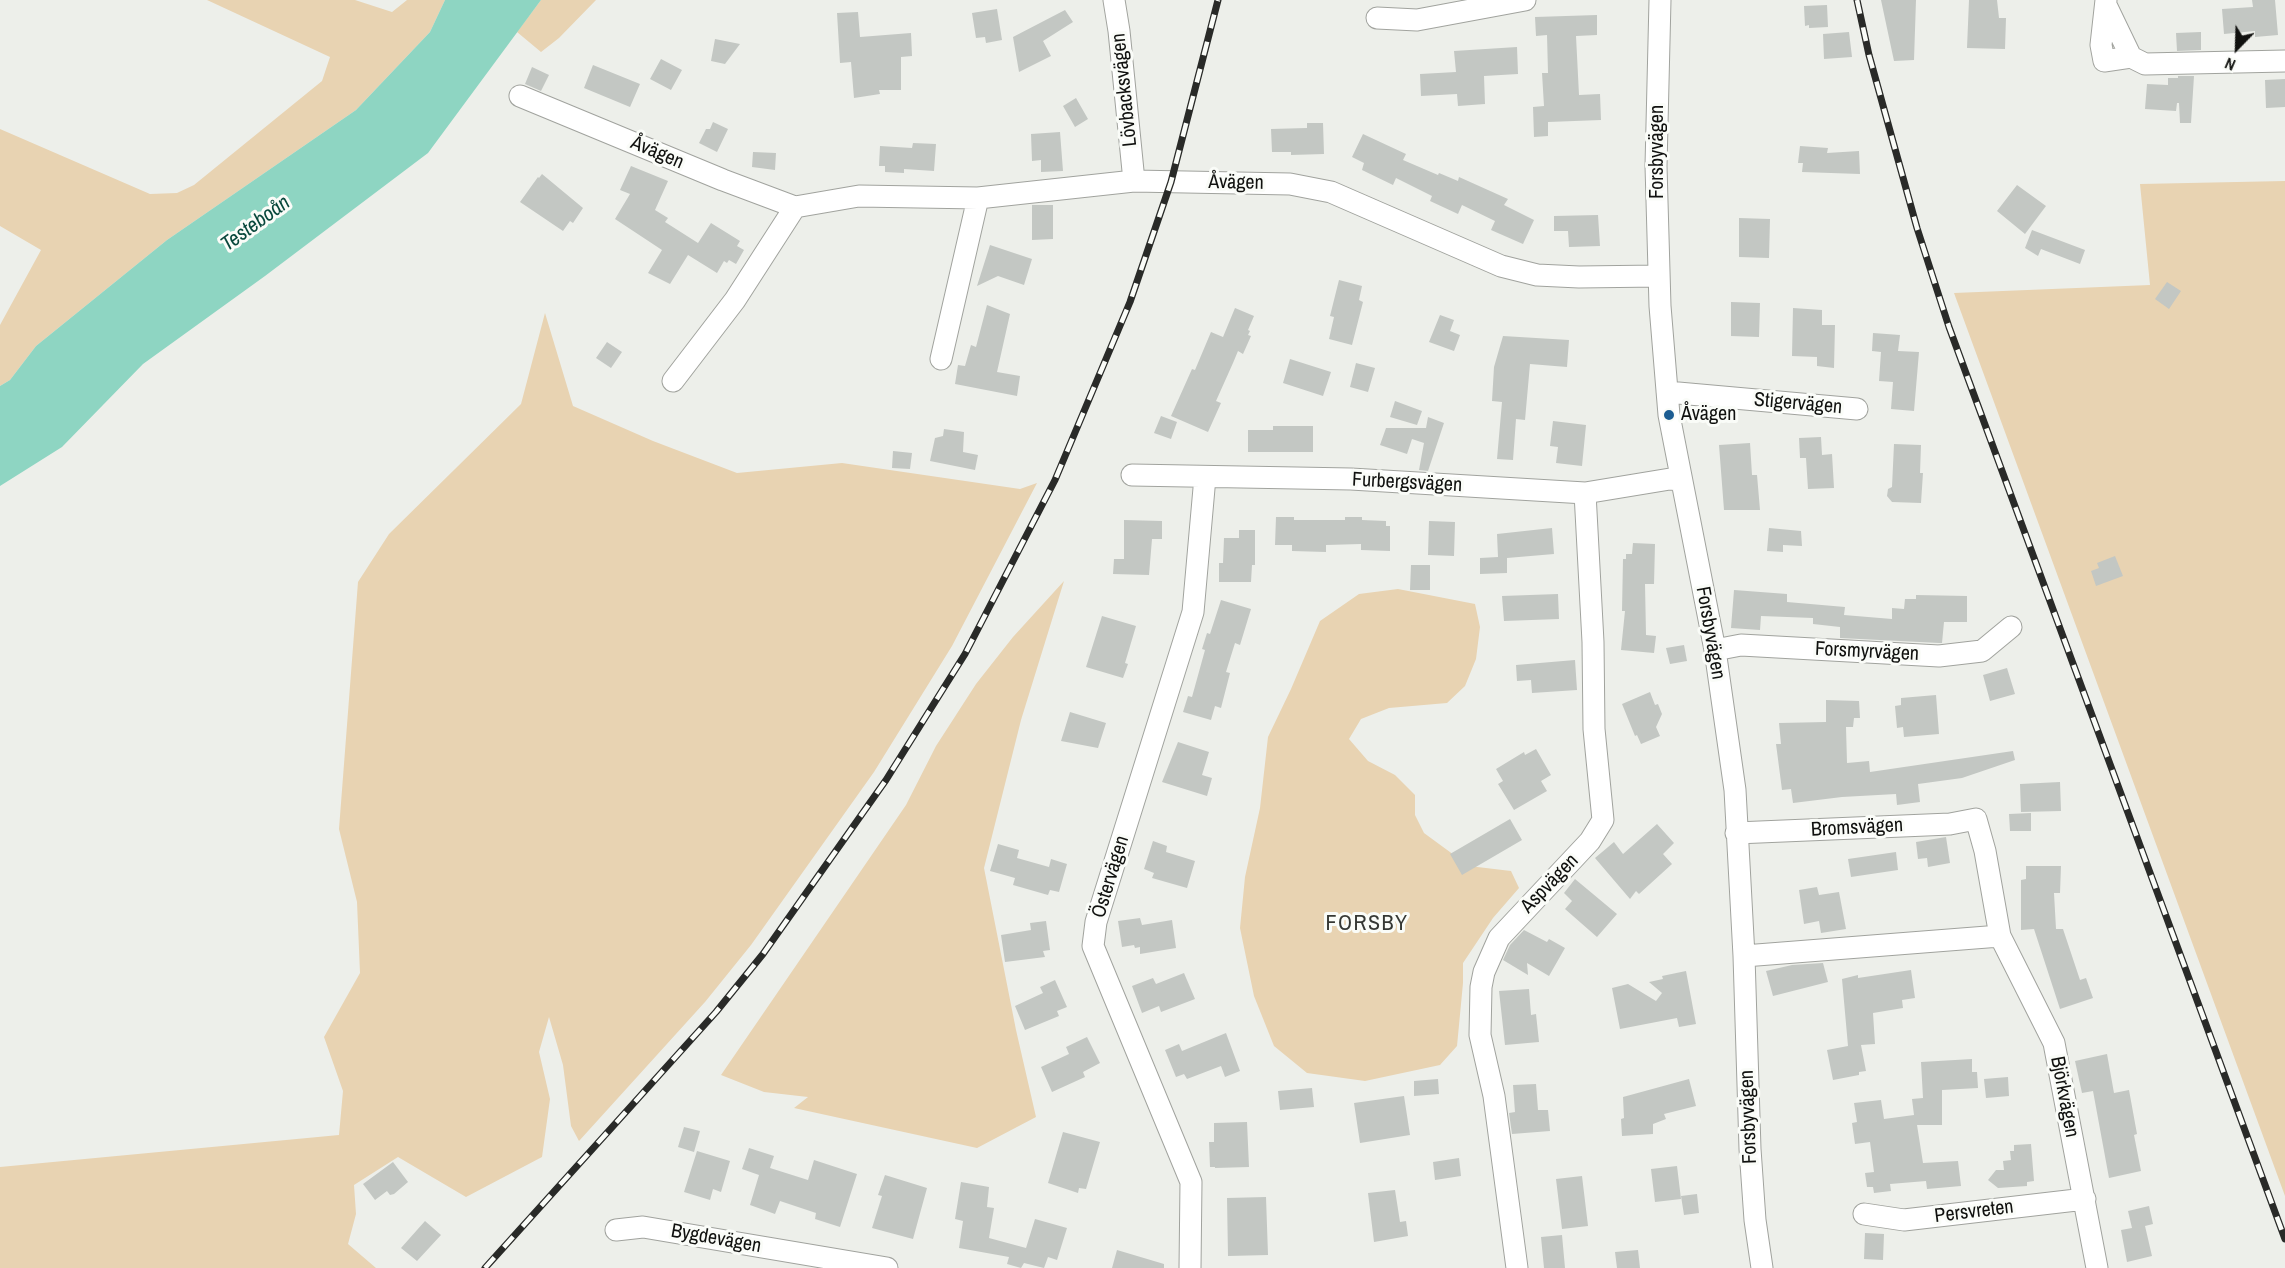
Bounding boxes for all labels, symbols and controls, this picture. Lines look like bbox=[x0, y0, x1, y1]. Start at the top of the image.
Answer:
north arrow bbox=[2207, 18, 2267, 78]
street label: Lövbacksvägen bbox=[1107, 32, 1143, 148]
text: N bbox=[2221, 53, 2239, 77]
street label: Forsbyvägen bbox=[1646, 105, 1670, 199]
street label: Åvägen bbox=[627, 131, 687, 175]
street label: Åvägen bbox=[1208, 171, 1264, 195]
water label: Testeboån bbox=[217, 191, 295, 257]
street label: Stigervägen bbox=[1753, 388, 1843, 420]
place label: Åvägen bbox=[1681, 403, 1736, 427]
marker: Åvägen bbox=[1662, 408, 1676, 422]
street label: Furbergsvägen bbox=[1351, 468, 1463, 498]
street label: Forsbyvägen bbox=[1690, 585, 1730, 681]
street label: Forsmyrvägen bbox=[1814, 637, 1920, 667]
street label: Bromsvägen bbox=[1810, 814, 1904, 842]
street label: Östervägen bbox=[1087, 833, 1135, 921]
street label: Aspvägen bbox=[1516, 849, 1584, 919]
district label: FORSBY bbox=[1325, 911, 1409, 937]
street label: Björkvägen bbox=[2044, 1054, 2084, 1140]
street label: Forsbyvägen bbox=[1735, 1070, 1763, 1164]
street label: Persvreten bbox=[1933, 1195, 2015, 1229]
street label: Bygdevägen bbox=[669, 1219, 763, 1259]

